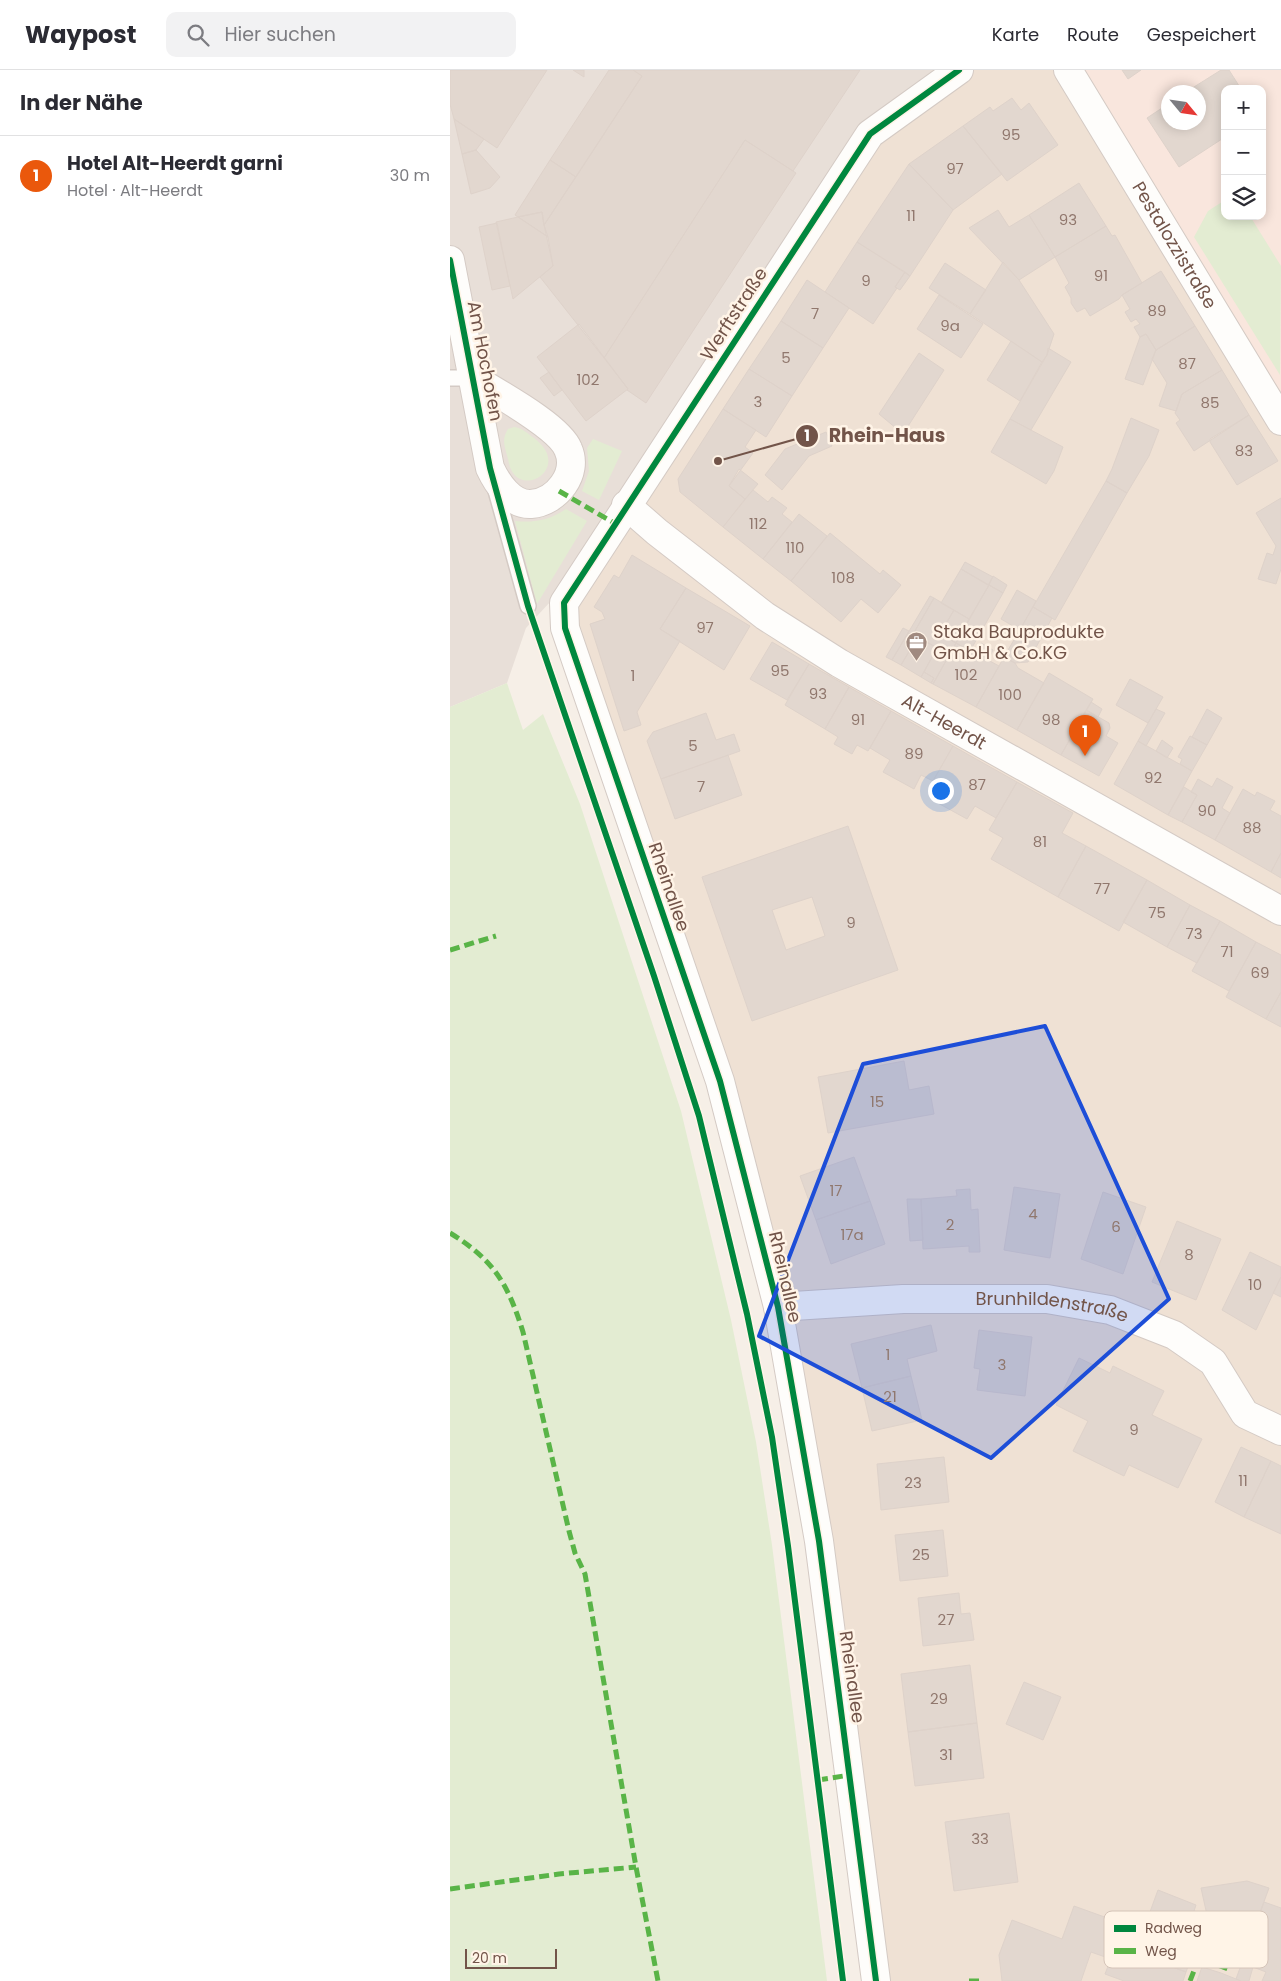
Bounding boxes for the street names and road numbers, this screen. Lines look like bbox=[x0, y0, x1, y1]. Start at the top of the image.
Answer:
street label: Pestalozzistraße bbox=[1127, 177, 1223, 313]
street label: Werftstraße bbox=[694, 262, 773, 365]
street label: Am Hochofen bbox=[462, 299, 509, 423]
street label: Alt-Heerdt bbox=[897, 688, 991, 755]
street label: Rheinallee bbox=[643, 839, 696, 935]
street label: Rheinallee bbox=[763, 1229, 808, 1325]
street label: Brunhildenstraße bbox=[976, 1286, 1132, 1328]
street label: Rheinallee bbox=[834, 1629, 871, 1725]

